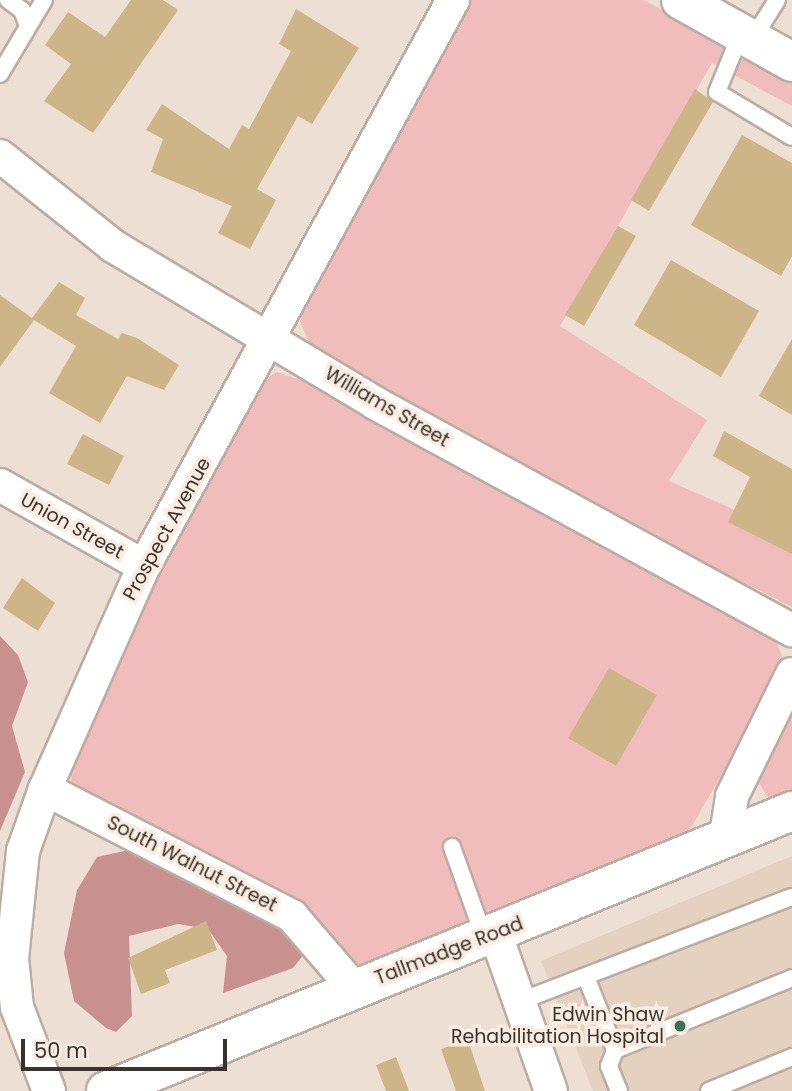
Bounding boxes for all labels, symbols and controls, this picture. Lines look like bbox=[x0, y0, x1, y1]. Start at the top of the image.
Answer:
street label: Williams Street bbox=[321, 362, 453, 452]
street label: Prospect Avenue bbox=[118, 454, 216, 604]
street label: Union Street bbox=[16, 488, 128, 564]
street label: South Walnut Street bbox=[103, 811, 281, 917]
street label: Tallmadge Road bbox=[372, 912, 526, 990]
place label: Edwin Shaw Rehabilitation Hospital bbox=[451, 1004, 664, 1048]
marker: Edwin Shaw Rehabilitation Hospital bbox=[670, 1016, 690, 1036]
scale bar bbox=[24, 1024, 231, 1068]
text: 50 m bbox=[34, 1036, 88, 1065]

